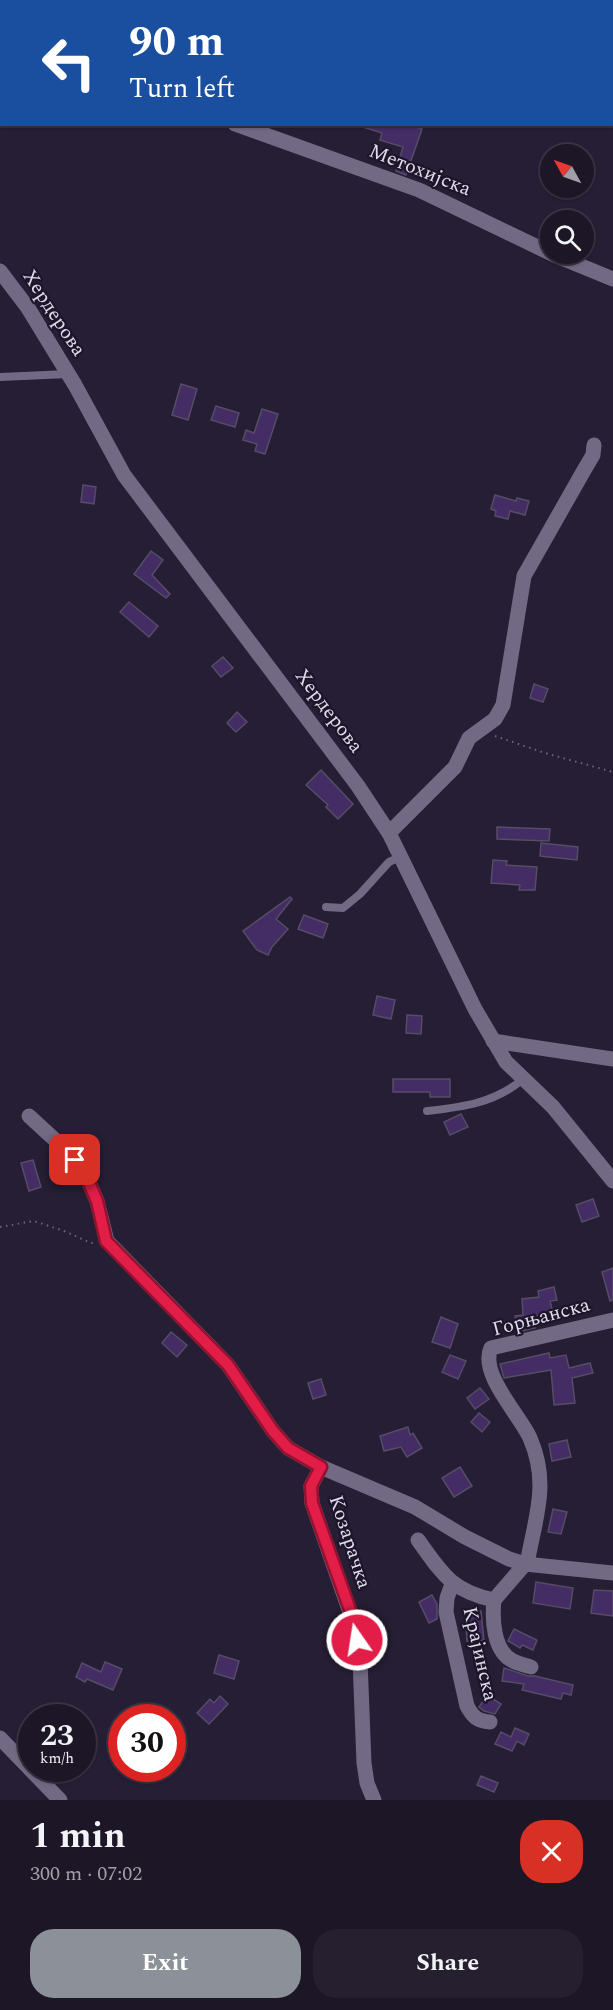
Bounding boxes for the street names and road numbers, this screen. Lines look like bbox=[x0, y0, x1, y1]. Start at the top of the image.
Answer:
street label: Метохијска bbox=[364, 136, 476, 204]
street label: Хердерова bbox=[15, 264, 94, 363]
street label: Хердерова bbox=[287, 663, 371, 760]
street label: Горњанска bbox=[489, 1290, 593, 1344]
street label: Козарачка bbox=[321, 1491, 379, 1593]
street label: Крајинска bbox=[455, 1604, 505, 1704]

